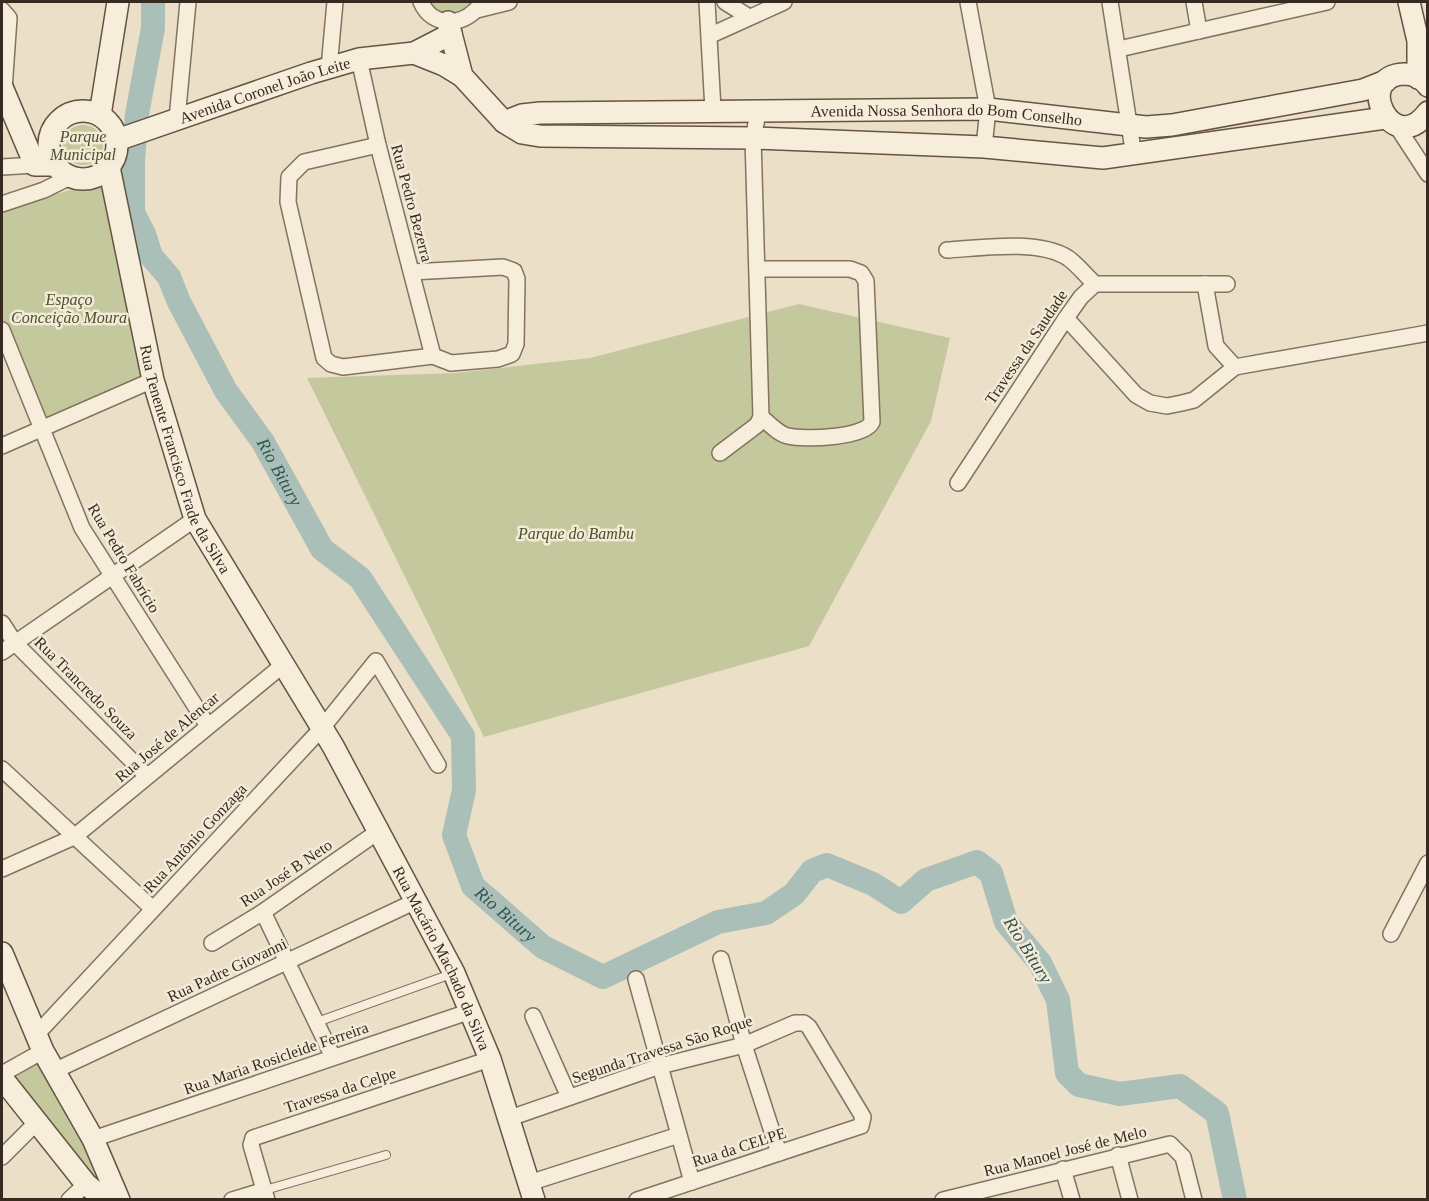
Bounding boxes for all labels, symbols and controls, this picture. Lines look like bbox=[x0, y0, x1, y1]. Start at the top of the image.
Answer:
street label: Avenida Coronel João Leite bbox=[177, 54, 352, 126]
street label: Avenida Nossa Senhora do Bom Conselho bbox=[810, 100, 1083, 128]
park label: Parque Municipal bbox=[49, 128, 116, 164]
street label: Rua Pedro Bezerra bbox=[388, 142, 436, 264]
street label: Travessa da Saudade bbox=[982, 287, 1070, 407]
park label: Espaço Conceição Moura bbox=[11, 291, 127, 327]
street label: Rua Tenente Francisco Frade da Silva bbox=[137, 343, 234, 576]
water label: Rio Bitury bbox=[252, 434, 306, 510]
street label: Rua Pedro Fabrício bbox=[85, 500, 163, 616]
park label: Parque do Bambu bbox=[517, 525, 634, 543]
street label: Rua Trancredo Souza bbox=[31, 633, 141, 743]
street label: Rua José de Alencar bbox=[112, 688, 223, 785]
street label: Rua Antônio Gonzaga bbox=[140, 780, 250, 896]
street label: Rua José B Neto bbox=[237, 836, 335, 910]
street label: Rua Macário Machado da Silva bbox=[390, 863, 494, 1053]
water label: Rio Bitury bbox=[470, 882, 540, 946]
water label: Rio Bitury bbox=[999, 912, 1056, 987]
street label: Rua Padre Giovanni bbox=[165, 935, 290, 1005]
street label: Segunda Travessa São Roque bbox=[570, 1012, 755, 1087]
street label: Rua Maria Rosicleide Ferreira bbox=[181, 1018, 371, 1098]
street label: Travessa da Celpe bbox=[282, 1064, 398, 1117]
street label: Rua Manoel José de Melo bbox=[982, 1123, 1148, 1179]
street label: Rua da CELPE bbox=[690, 1124, 788, 1170]

